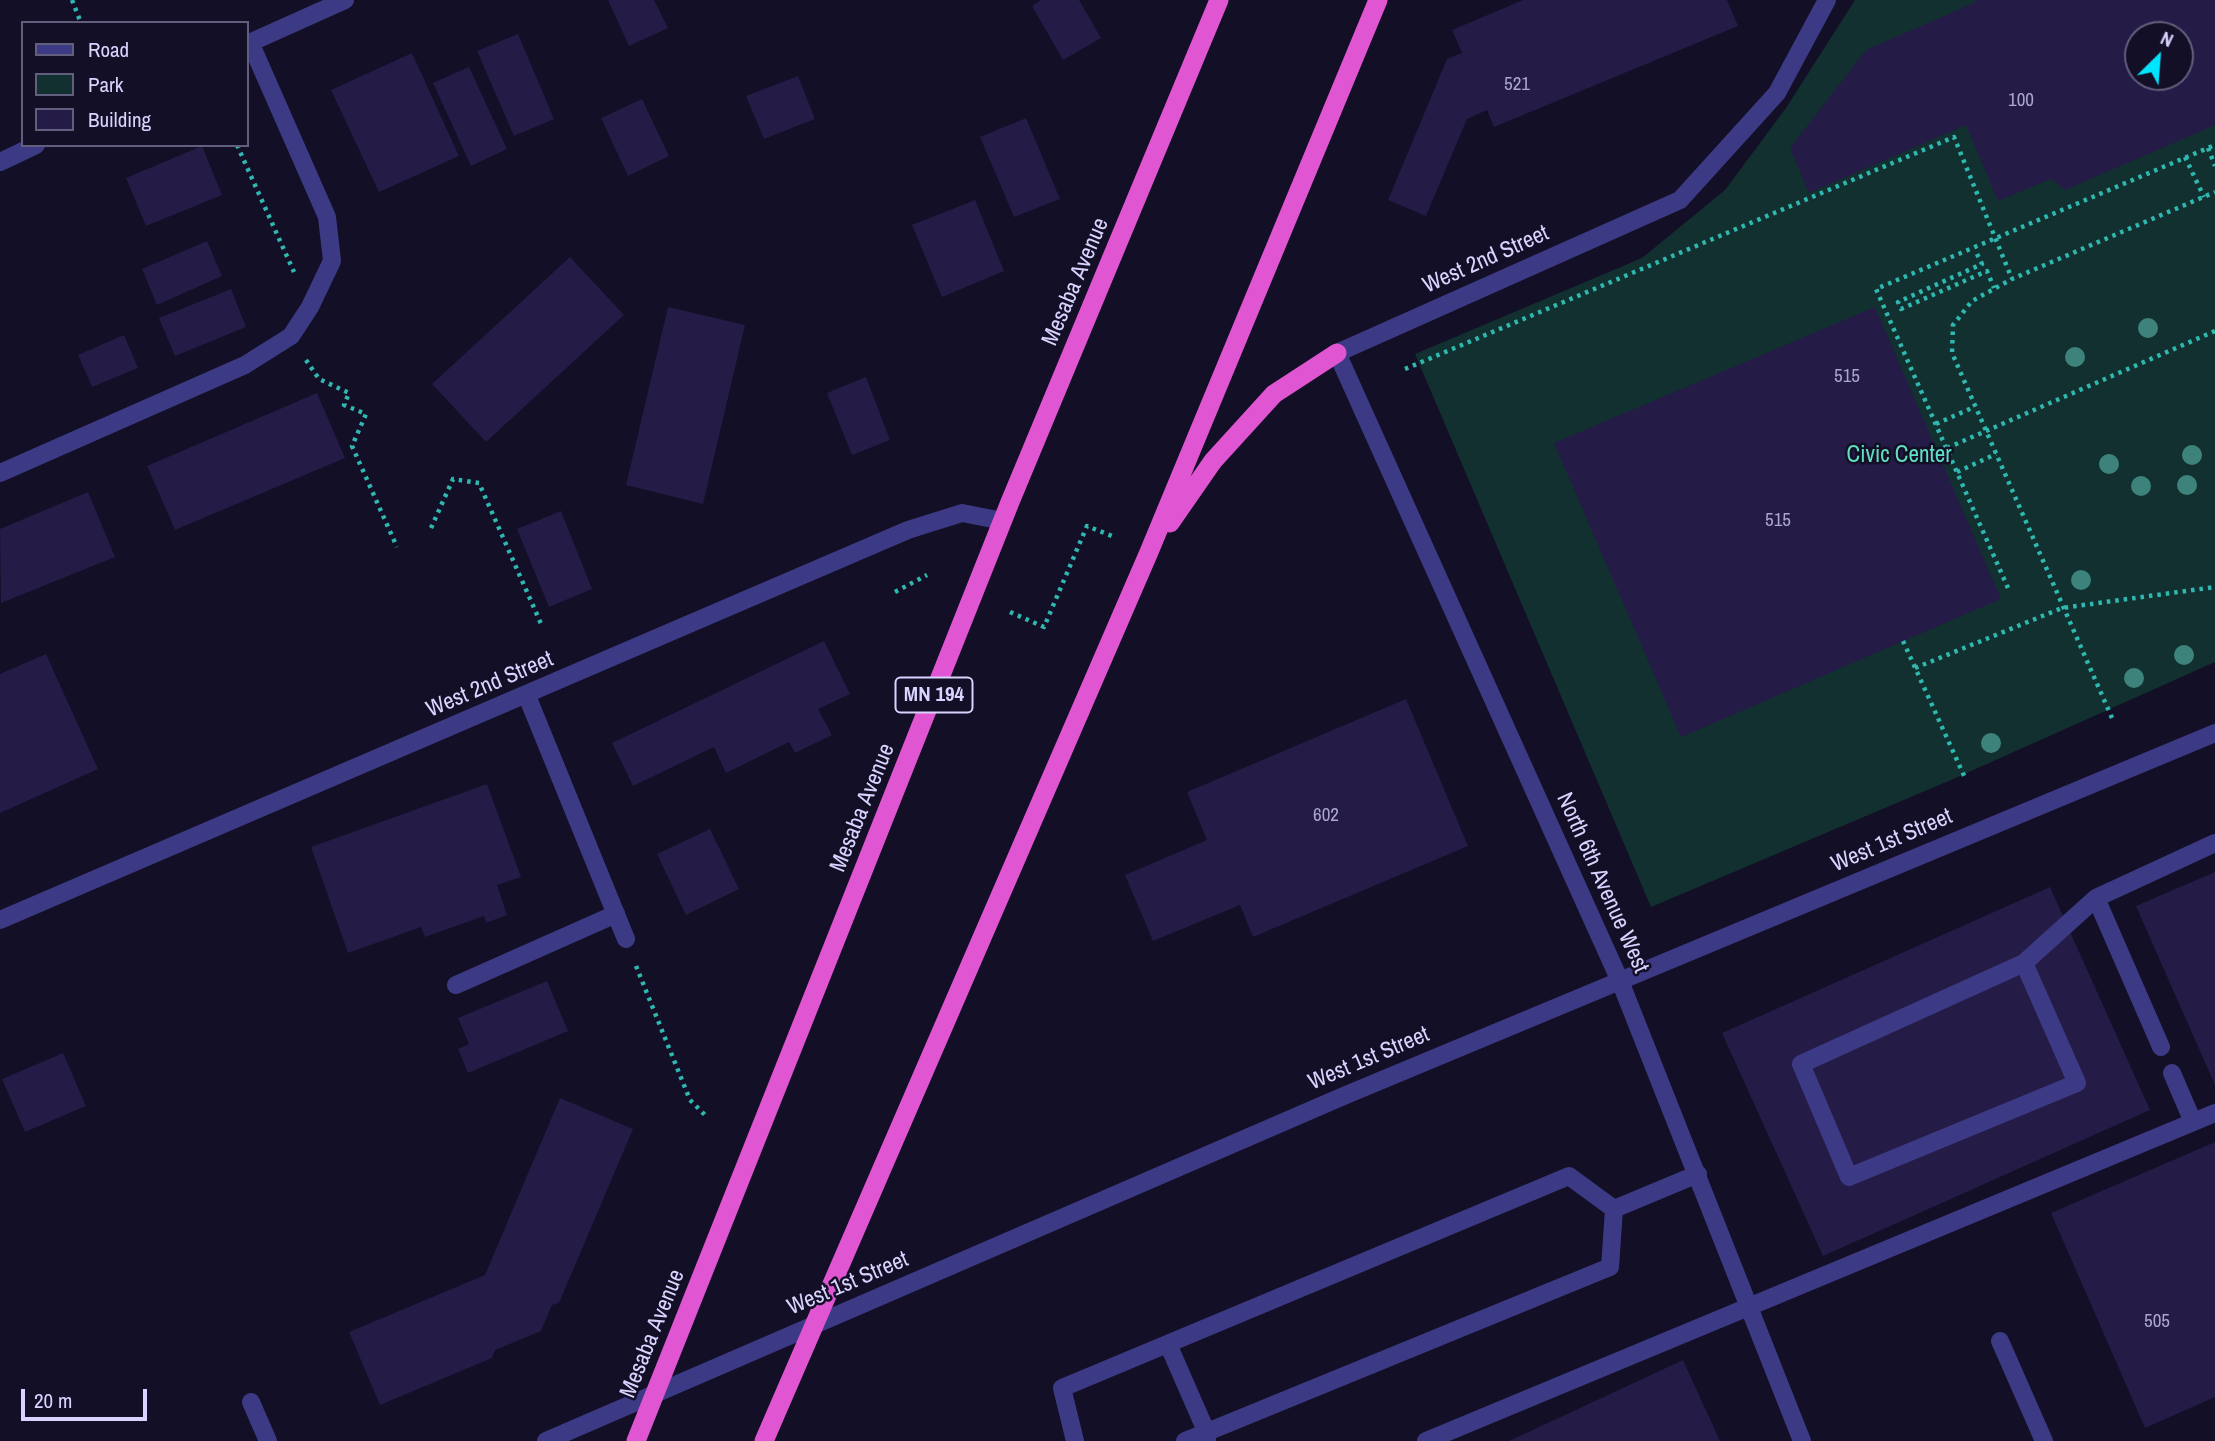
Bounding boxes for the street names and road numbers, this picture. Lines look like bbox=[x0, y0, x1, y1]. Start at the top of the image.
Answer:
street label: Mesaba Avenue bbox=[1037, 214, 1115, 350]
street label: West 2nd Street bbox=[1419, 220, 1553, 300]
street label: West 2nd Street bbox=[423, 646, 557, 724]
road number: MN 194 bbox=[895, 678, 972, 712]
street label: Mesaba Avenue bbox=[825, 740, 901, 876]
street label: North 6th Avenue West bbox=[1550, 789, 1654, 977]
street label: West 1st Street bbox=[1827, 803, 1957, 879]
street label: West 1st Street bbox=[1304, 1021, 1434, 1097]
street label: West 1st Street bbox=[783, 1246, 913, 1322]
street label: Mesaba Avenue bbox=[615, 1266, 691, 1402]

